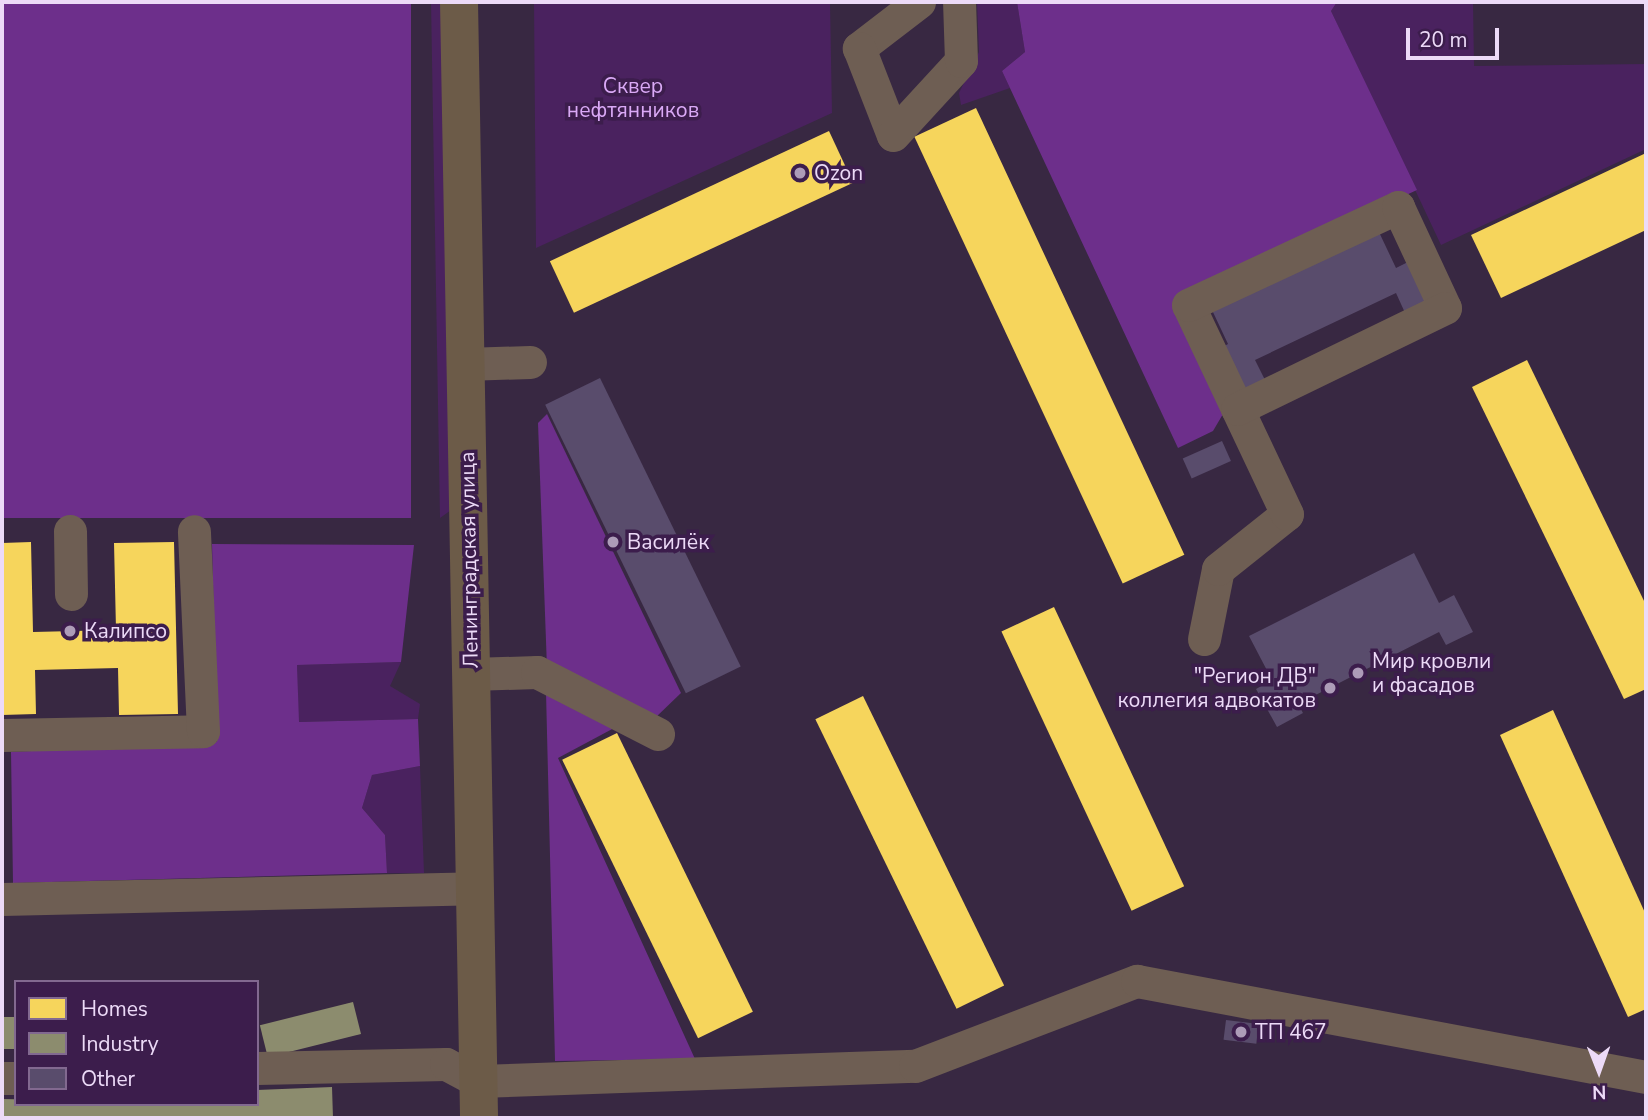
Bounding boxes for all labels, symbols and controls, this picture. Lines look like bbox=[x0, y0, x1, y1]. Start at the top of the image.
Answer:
scale bar bbox=[1410, 14, 1503, 58]
text: 20 m bbox=[1419, 26, 1468, 54]
park label: Сквер нефтянников bbox=[567, 73, 699, 123]
place label: Ozon bbox=[814, 160, 863, 186]
marker: Ozon bbox=[792, 165, 808, 181]
street label: Ленинградская улица bbox=[455, 451, 483, 669]
place label: Василёк bbox=[627, 529, 709, 555]
marker: Василёк bbox=[605, 534, 621, 550]
place label: Калипсо bbox=[84, 618, 167, 644]
marker: Калипсо bbox=[62, 623, 78, 639]
place label: Мир кровли и фасадов bbox=[1372, 648, 1491, 698]
place label: "Регион ДВ" коллегия адвокатов bbox=[1118, 663, 1316, 713]
marker: Мир кровли и фасадов bbox=[1350, 665, 1366, 681]
marker: "Регион ДВ" коллегия адвокатов bbox=[1322, 680, 1338, 696]
legend bbox=[14, 980, 259, 1106]
text: Homes bbox=[81, 995, 148, 1023]
place label: ТП 467 bbox=[1255, 1019, 1327, 1045]
marker: ТП 467 bbox=[1233, 1024, 1249, 1040]
text: Industry bbox=[81, 1030, 159, 1058]
north arrow bbox=[1564, 1036, 1634, 1106]
text: Other bbox=[81, 1065, 135, 1093]
text: N bbox=[1592, 1079, 1607, 1105]

